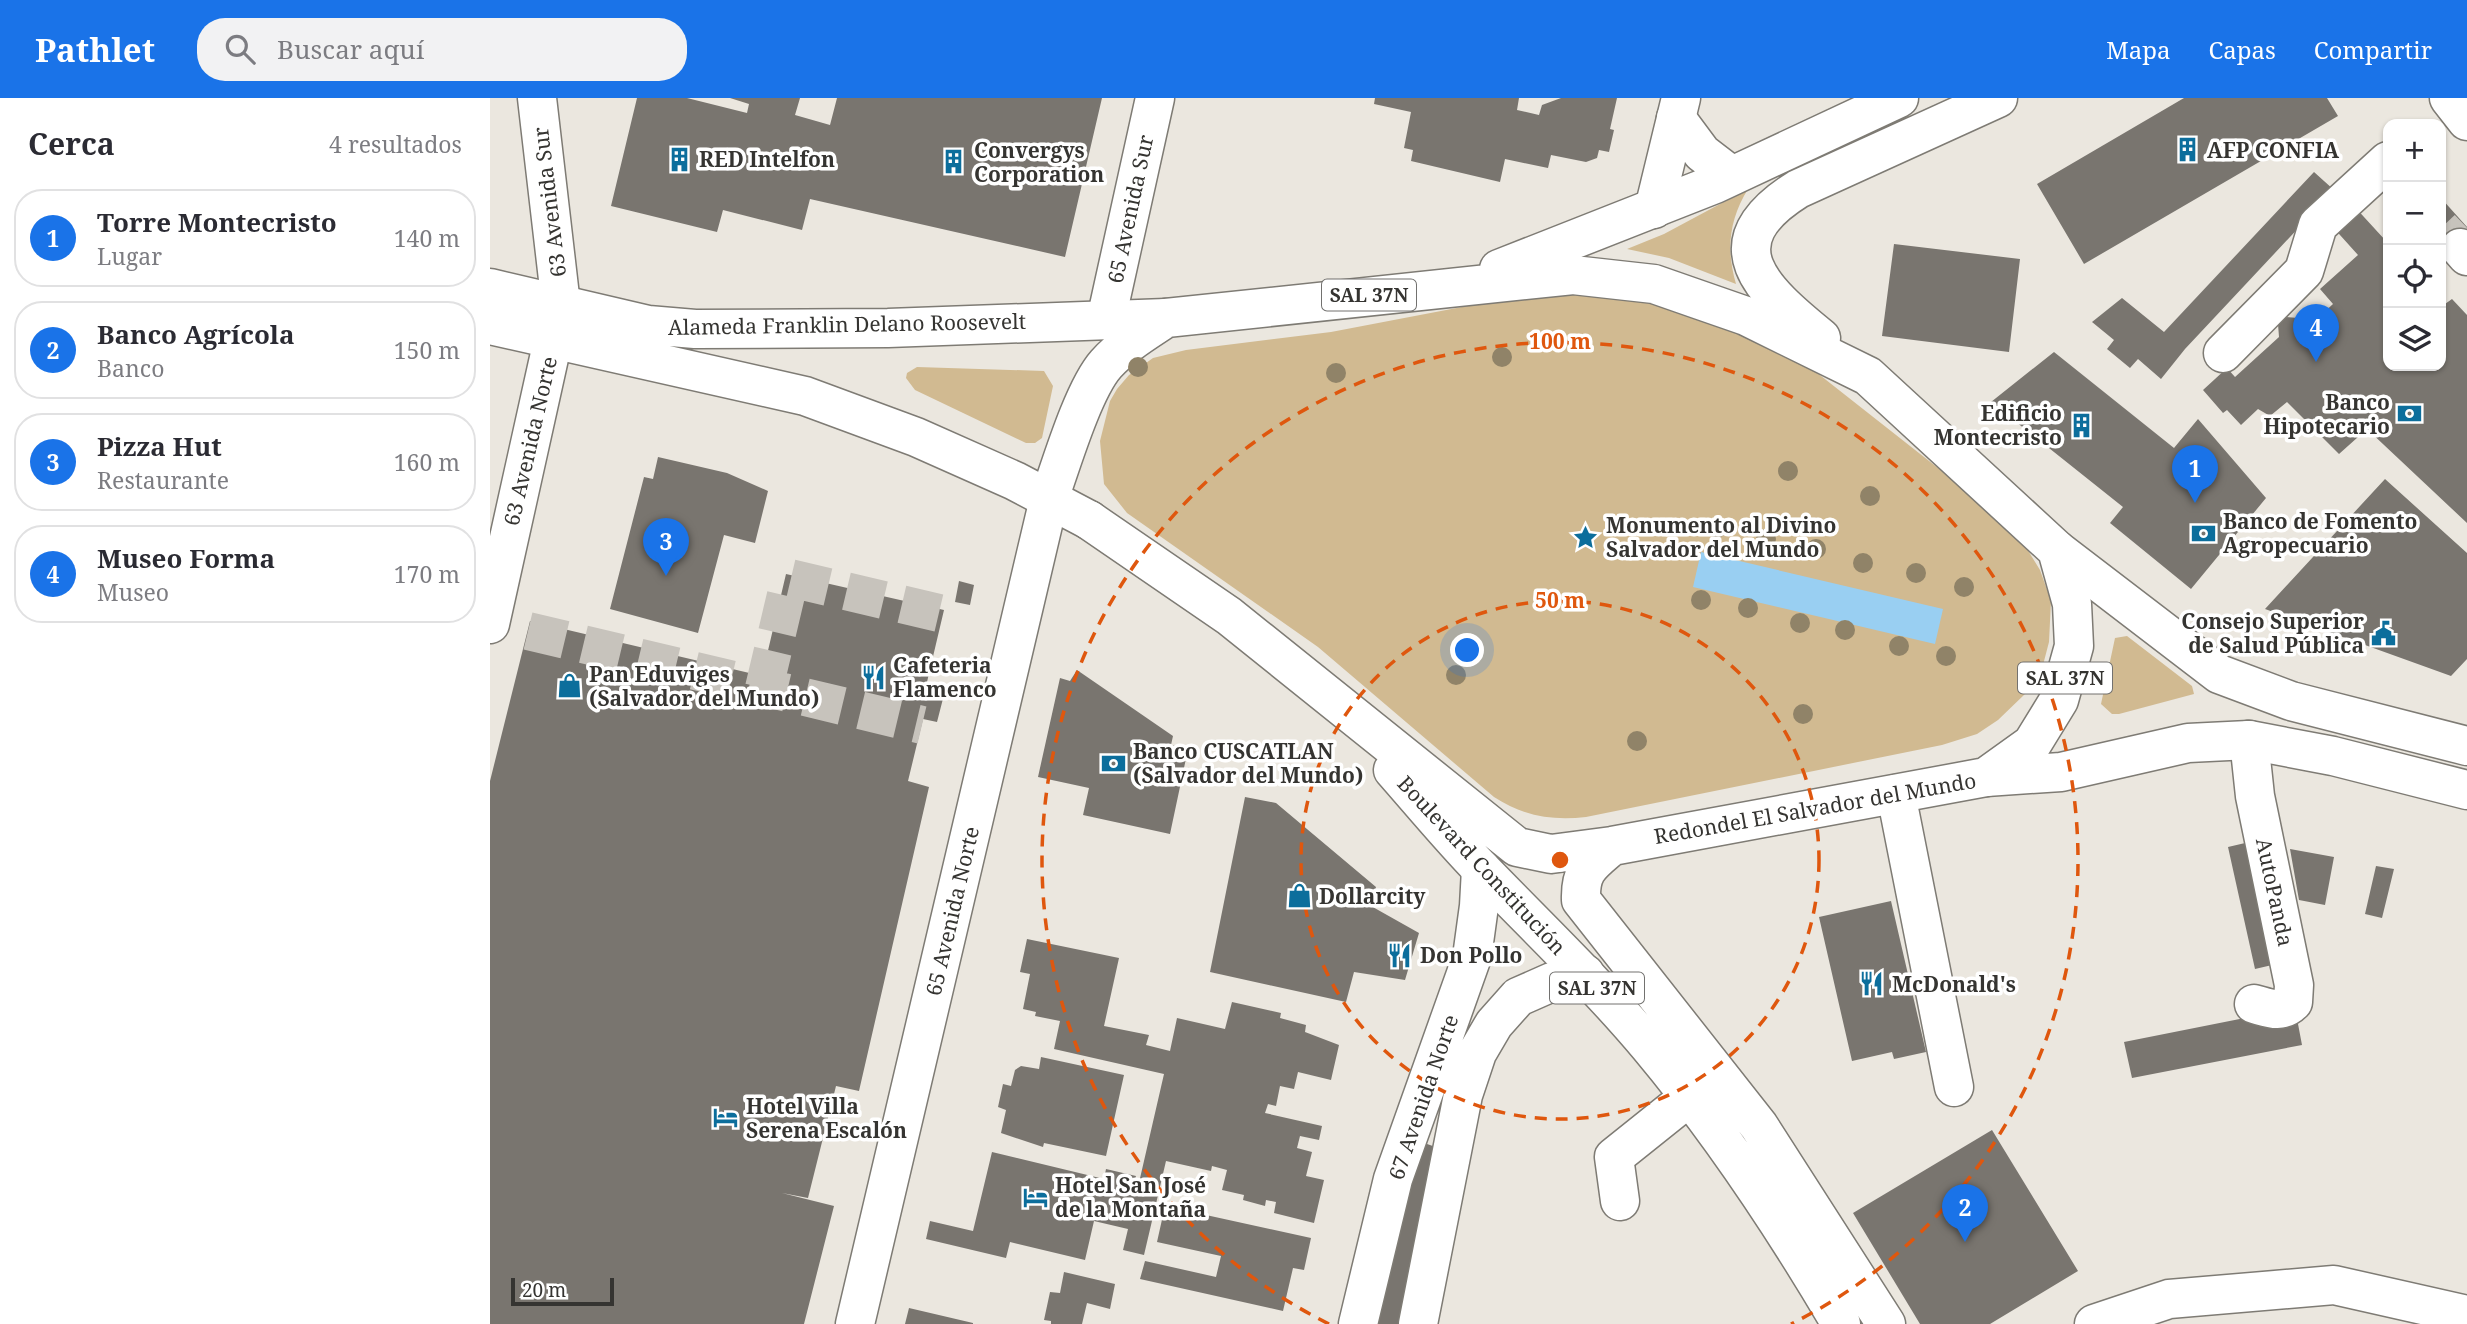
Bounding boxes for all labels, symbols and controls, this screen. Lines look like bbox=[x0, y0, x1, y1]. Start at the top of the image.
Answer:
search box bbox=[197, 18, 687, 81]
text: Pathlet bbox=[35, 27, 155, 72]
icon: search bbox=[221, 30, 259, 68]
text: Buscar aquí bbox=[277, 31, 424, 67]
text: Mapa bbox=[2106, 33, 2170, 66]
text: Capas bbox=[2208, 33, 2276, 66]
text: Compartir bbox=[2314, 33, 2432, 66]
map controls bbox=[2383, 119, 2446, 371]
button: + bbox=[2383, 119, 2446, 182]
text: Cerca bbox=[28, 123, 115, 164]
street label: 63 Avenida Sur bbox=[526, 125, 572, 279]
text: 4 resultados bbox=[329, 128, 462, 160]
street label: 65 Avenida Sur bbox=[1101, 132, 1159, 286]
place label: Convergys Corporation bbox=[974, 136, 1104, 188]
building icon: AFP CONFIA bbox=[2173, 136, 2201, 164]
place label: AFP CONFIA bbox=[2207, 136, 2339, 164]
building icon: RED Intelfon bbox=[665, 145, 693, 173]
place label: RED Intelfon bbox=[699, 145, 835, 173]
building icon: Convergys Corporation bbox=[940, 148, 968, 176]
button: − bbox=[2383, 182, 2446, 245]
text: Torre Montecristo bbox=[97, 204, 337, 240]
text: 1 bbox=[47, 222, 60, 254]
text: 140 m bbox=[394, 222, 460, 254]
text: Lugar bbox=[97, 240, 162, 272]
button: locate bbox=[2383, 245, 2446, 308]
road number: SAL 37N bbox=[1322, 280, 1416, 310]
pin: 4 bbox=[2293, 304, 2339, 362]
street label: Alameda Franklin Delano Roosevelt bbox=[668, 307, 1026, 341]
button: layers bbox=[2383, 308, 2446, 371]
text: Banco Agrícola bbox=[97, 316, 295, 352]
text: 100 m bbox=[1529, 327, 1591, 355]
text: 2 bbox=[47, 334, 60, 366]
text: 150 m bbox=[394, 334, 460, 366]
text: Banco bbox=[97, 352, 164, 384]
street label: 63 Avenida Norte bbox=[497, 354, 563, 528]
place label: Banco Hipotecario bbox=[2264, 388, 2390, 440]
place label: Edificio Montecristo bbox=[1934, 399, 2062, 451]
bank icon: Banco Hipotecario bbox=[2396, 400, 2424, 428]
building icon: Edificio Montecristo bbox=[2068, 411, 2096, 439]
text: Pizza Hut bbox=[97, 428, 222, 464]
pin: 1 bbox=[2172, 445, 2218, 503]
text: 3 bbox=[47, 446, 60, 478]
text: 160 m bbox=[394, 446, 460, 478]
text: Restaurante bbox=[97, 464, 229, 496]
place label: Banco de Fomento Agropecuario bbox=[2223, 507, 2417, 559]
place label: Monumento al Divino Salvador del Mundo bbox=[1606, 511, 1836, 563]
pin: 3 bbox=[643, 518, 689, 576]
bank icon: Banco de Fomento Agropecuario bbox=[2189, 519, 2217, 547]
place icon: Monumento al Divino Salvador del Mundo bbox=[1572, 523, 1600, 551]
text: Museo Forma bbox=[97, 540, 275, 576]
text: 4 bbox=[47, 558, 60, 590]
text: 170 m bbox=[394, 558, 460, 590]
text: Museo bbox=[97, 576, 169, 608]
text: 50 m bbox=[1535, 586, 1585, 614]
place label: Consejo Superior de Salud Pública bbox=[2181, 607, 2364, 659]
public building icon: Consejo Superior de Salud Pública bbox=[2370, 619, 2398, 647]
your location bbox=[1450, 633, 1484, 667]
place label: Cafeteria Flamenco bbox=[893, 651, 997, 703]
place label: Pan Eduviges (Salvador del Mundo) bbox=[589, 660, 819, 712]
restaurant icon: Cafeteria Flamenco bbox=[859, 663, 887, 691]
road number: SAL 37N bbox=[2018, 663, 2112, 694]
shop icon: Pan Eduviges (Salvador del Mundo) bbox=[555, 672, 583, 700]
place label: Banco CUSCATLAN (Salvador del Mundo) bbox=[1133, 737, 1363, 789]
bank icon: Banco CUSCATLAN (Salvador del Mundo) bbox=[1099, 749, 1127, 777]
street label: Redondel El Salvador del Mundo bbox=[1652, 766, 1978, 850]
street label: Boulevard Constitución bbox=[1392, 770, 1572, 960]
street label: 65 Avenida Norte bbox=[919, 824, 985, 998]
street label: AutoPanda bbox=[2250, 835, 2300, 949]
centre of rings bbox=[1548, 848, 1572, 872]
shop icon: Dollarcity bbox=[1285, 882, 1313, 910]
place label: Dollarcity bbox=[1319, 882, 1426, 910]
restaurant icon: Don Pollo bbox=[1386, 941, 1414, 969]
place label: Don Pollo bbox=[1420, 941, 1522, 969]
restaurant icon: McDonald's bbox=[1858, 970, 1886, 998]
place label: McDonald's bbox=[1892, 970, 2016, 998]
road number: SAL 37N bbox=[1550, 972, 1644, 1004]
street label: 67 Avenida Norte bbox=[1382, 1011, 1464, 1183]
place label: Hotel Villa Serena Escalón bbox=[746, 1092, 907, 1144]
hotel icon: Hotel Villa Serena Escalón bbox=[712, 1104, 740, 1132]
place label: Hotel San José de la Montaña bbox=[1055, 1171, 1206, 1223]
hotel icon: Hotel San José de la Montaña bbox=[1021, 1183, 1049, 1211]
pin: 2 bbox=[1942, 1184, 1988, 1242]
scale bar bbox=[511, 1275, 614, 1307]
text: 20 m bbox=[522, 1277, 566, 1303]

